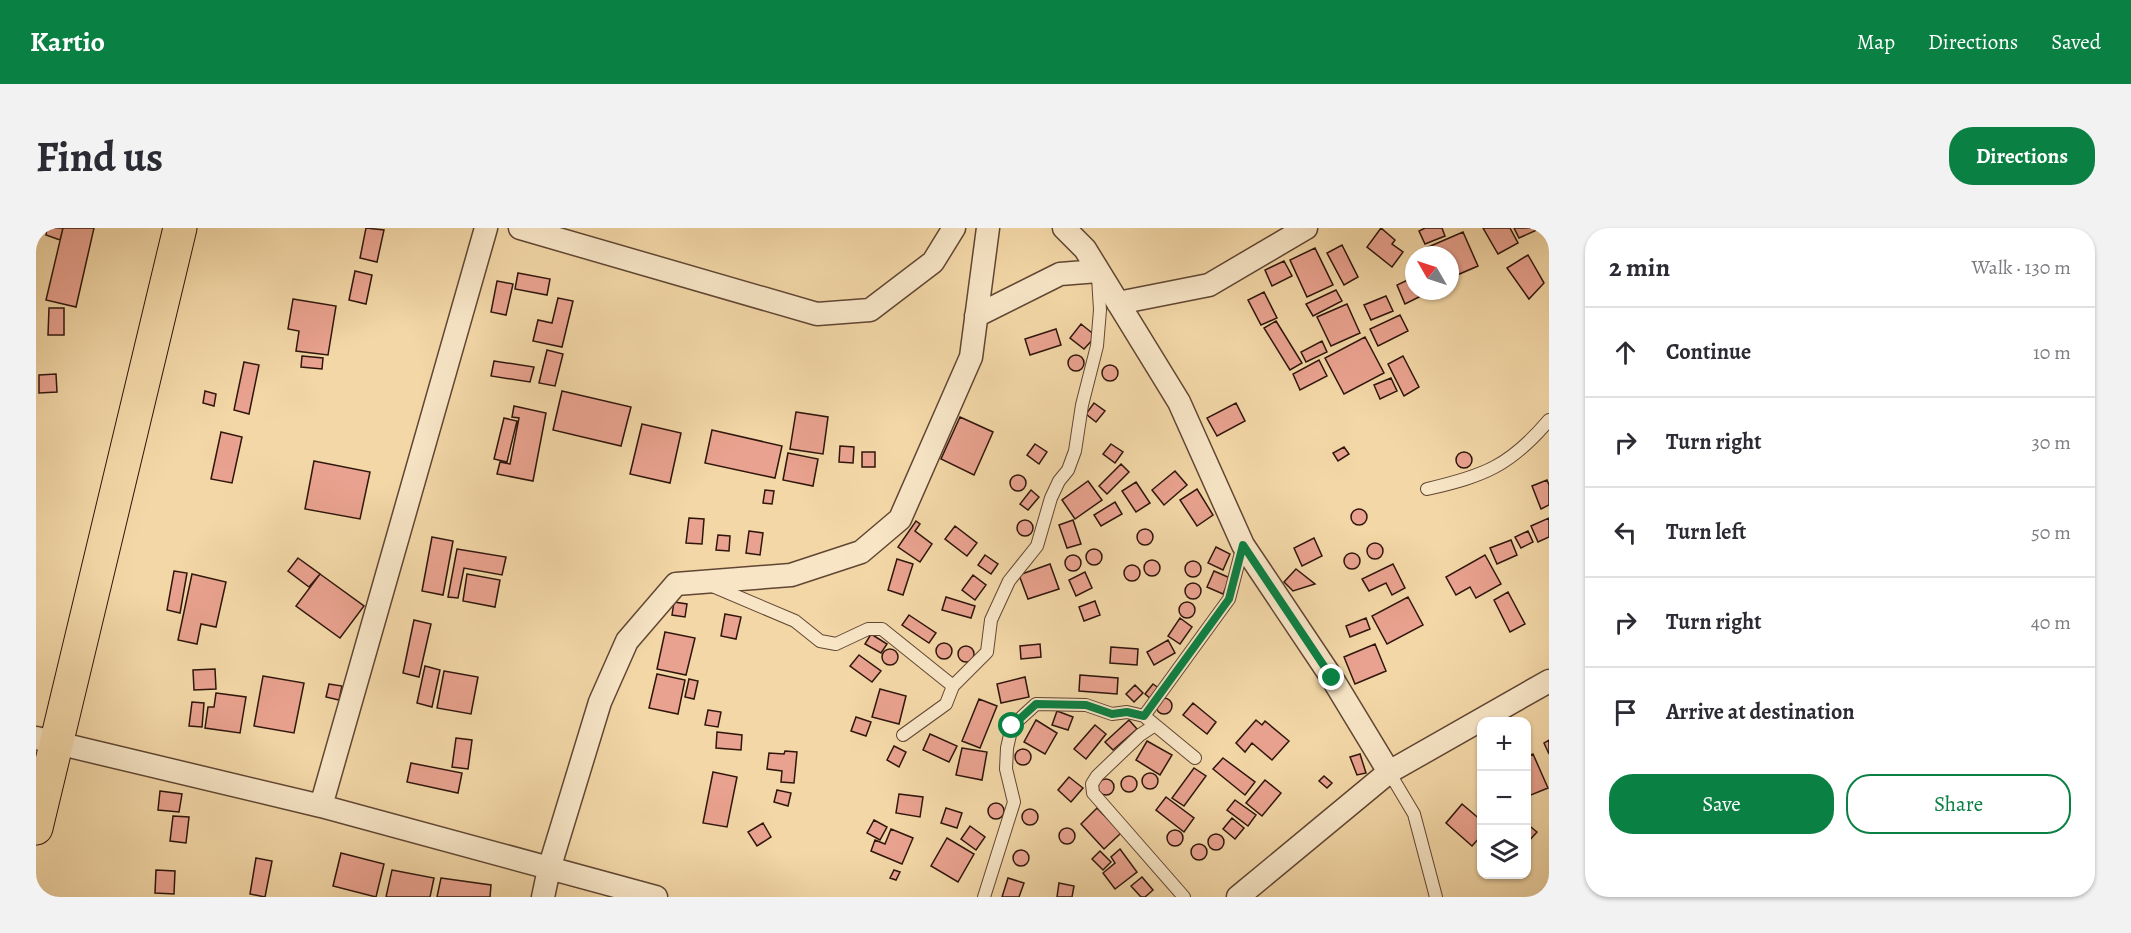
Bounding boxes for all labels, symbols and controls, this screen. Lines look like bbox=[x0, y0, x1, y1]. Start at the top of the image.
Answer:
text: Kartio bbox=[30, 23, 105, 61]
text: Map bbox=[1857, 28, 1895, 56]
text: Directions bbox=[1928, 28, 2018, 56]
text: Saved bbox=[2051, 28, 2101, 56]
button: Directions bbox=[1949, 127, 2095, 185]
text: Find us bbox=[36, 128, 163, 185]
north arrow bbox=[1405, 246, 1459, 300]
text: 2 min bbox=[1609, 250, 1670, 285]
text: Walk · 130 m bbox=[1972, 254, 2071, 281]
icon: ahead bbox=[1609, 336, 1642, 369]
text: Continue bbox=[1666, 337, 1751, 367]
text: 10 m bbox=[2033, 339, 2071, 366]
icon: right bbox=[1609, 426, 1642, 459]
text: Turn right bbox=[1666, 427, 1762, 457]
text: 30 m bbox=[2031, 429, 2071, 456]
icon: left bbox=[1609, 516, 1642, 549]
text: Turn left bbox=[1666, 517, 1746, 547]
text: 50 m bbox=[2031, 519, 2071, 546]
icon: right bbox=[1609, 606, 1642, 639]
text: Turn right bbox=[1666, 607, 1762, 637]
text: 40 m bbox=[2031, 609, 2071, 636]
route end bbox=[1318, 664, 1344, 690]
icon: arrive bbox=[1609, 696, 1642, 729]
text: Arrive at destination bbox=[1666, 697, 1855, 727]
route start bbox=[998, 712, 1024, 738]
map controls bbox=[1477, 717, 1531, 879]
button: + bbox=[1477, 717, 1531, 771]
button: − bbox=[1477, 771, 1531, 825]
button: Save bbox=[1609, 774, 1834, 834]
button: Share bbox=[1846, 774, 2071, 834]
button: layers bbox=[1477, 825, 1531, 879]

